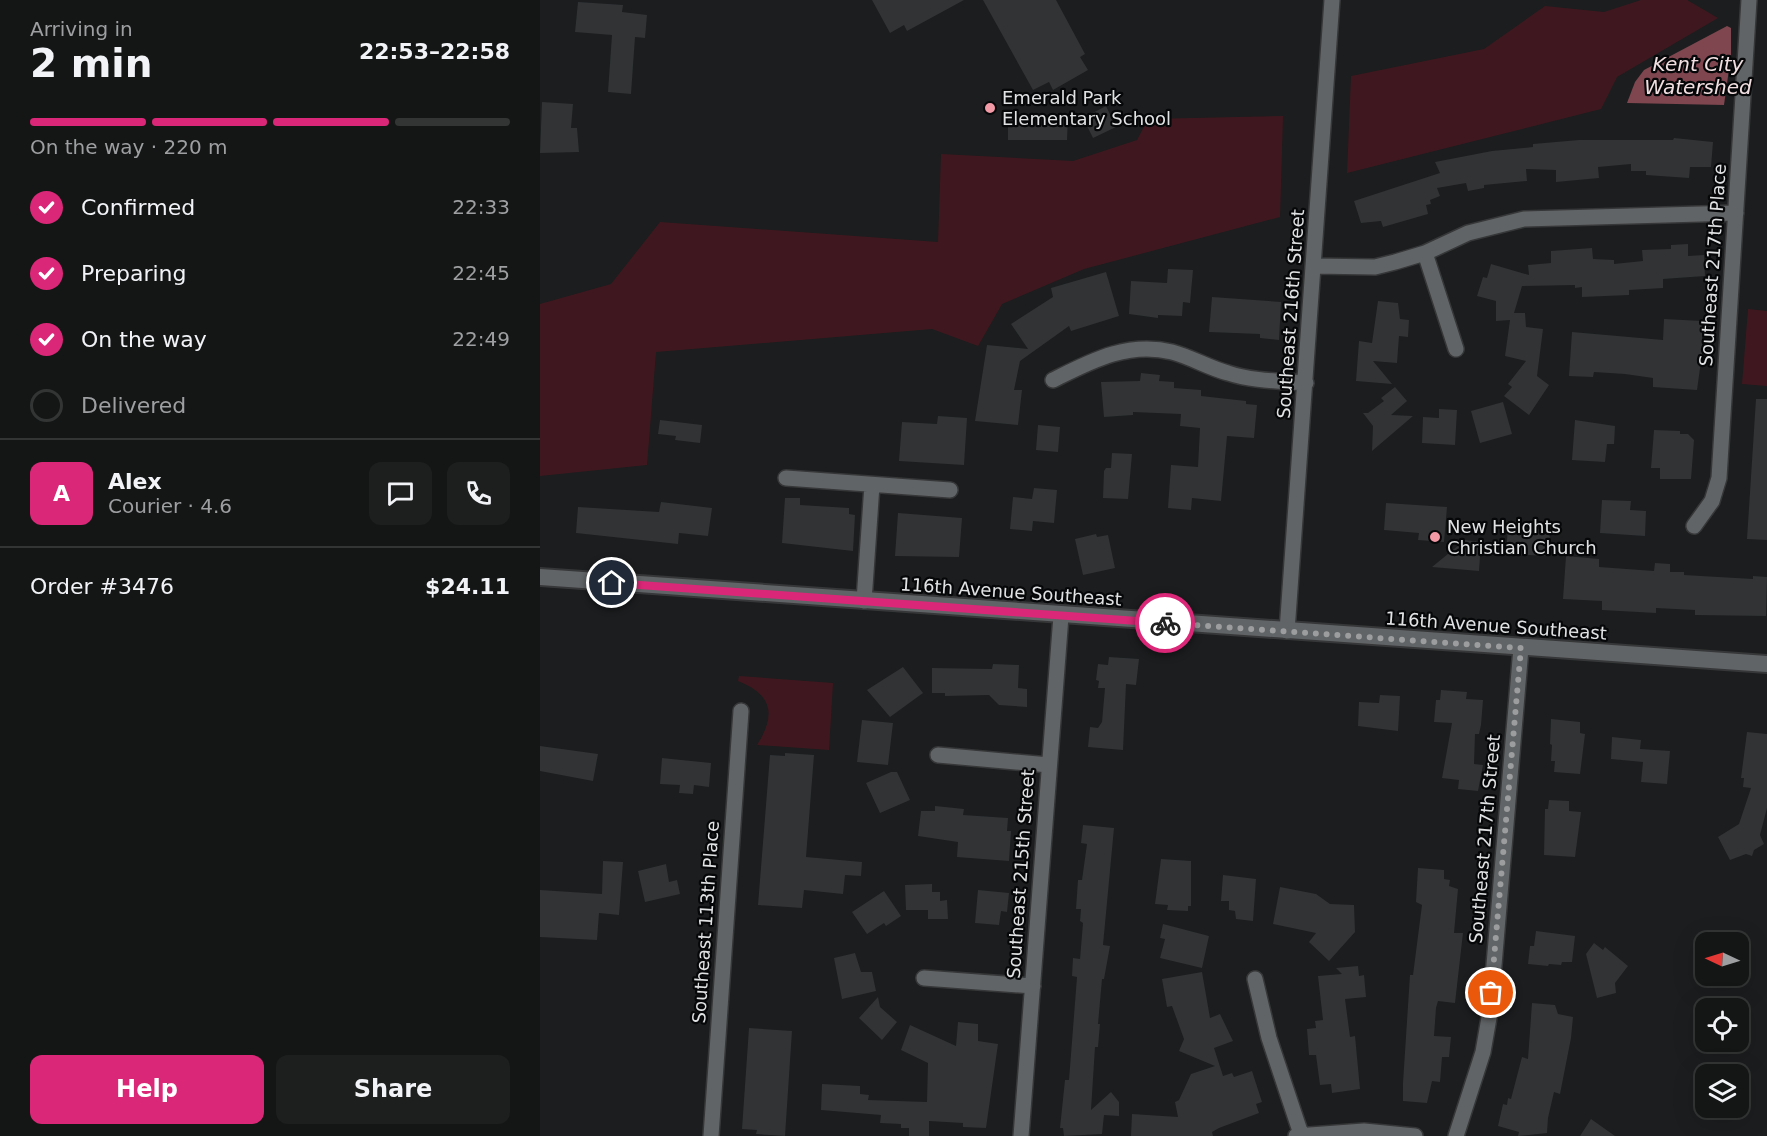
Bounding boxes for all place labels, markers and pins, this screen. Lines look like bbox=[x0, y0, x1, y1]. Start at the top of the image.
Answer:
place label: Emerald Park Elementary School bbox=[1002, 87, 1171, 129]
marker: Emerald Park Elementary School bbox=[983, 101, 997, 115]
place label: New Heights Christian Church bbox=[1447, 516, 1597, 558]
marker: New Heights Christian Church bbox=[1428, 530, 1442, 544]
pin bbox=[586, 557, 637, 608]
pin bbox=[1465, 967, 1516, 1018]

